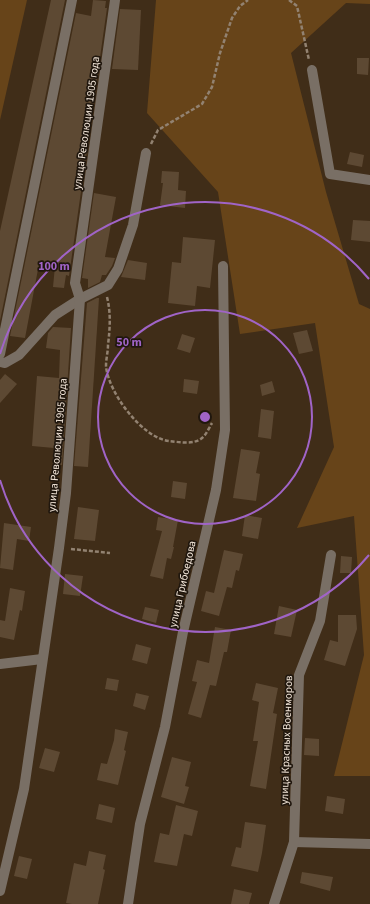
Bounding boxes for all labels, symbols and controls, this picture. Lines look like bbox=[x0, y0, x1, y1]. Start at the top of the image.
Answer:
street label: улица Революции 1905 года bbox=[70, 56, 103, 191]
text: 100 m bbox=[38, 258, 70, 275]
text: 50 m bbox=[116, 334, 142, 351]
street label: улица Революции 1905 года bbox=[44, 378, 71, 513]
centre of rings bbox=[198, 410, 212, 424]
street label: улица Грибоедова bbox=[165, 539, 200, 629]
street label: улица Красных Военморов bbox=[277, 675, 296, 805]

